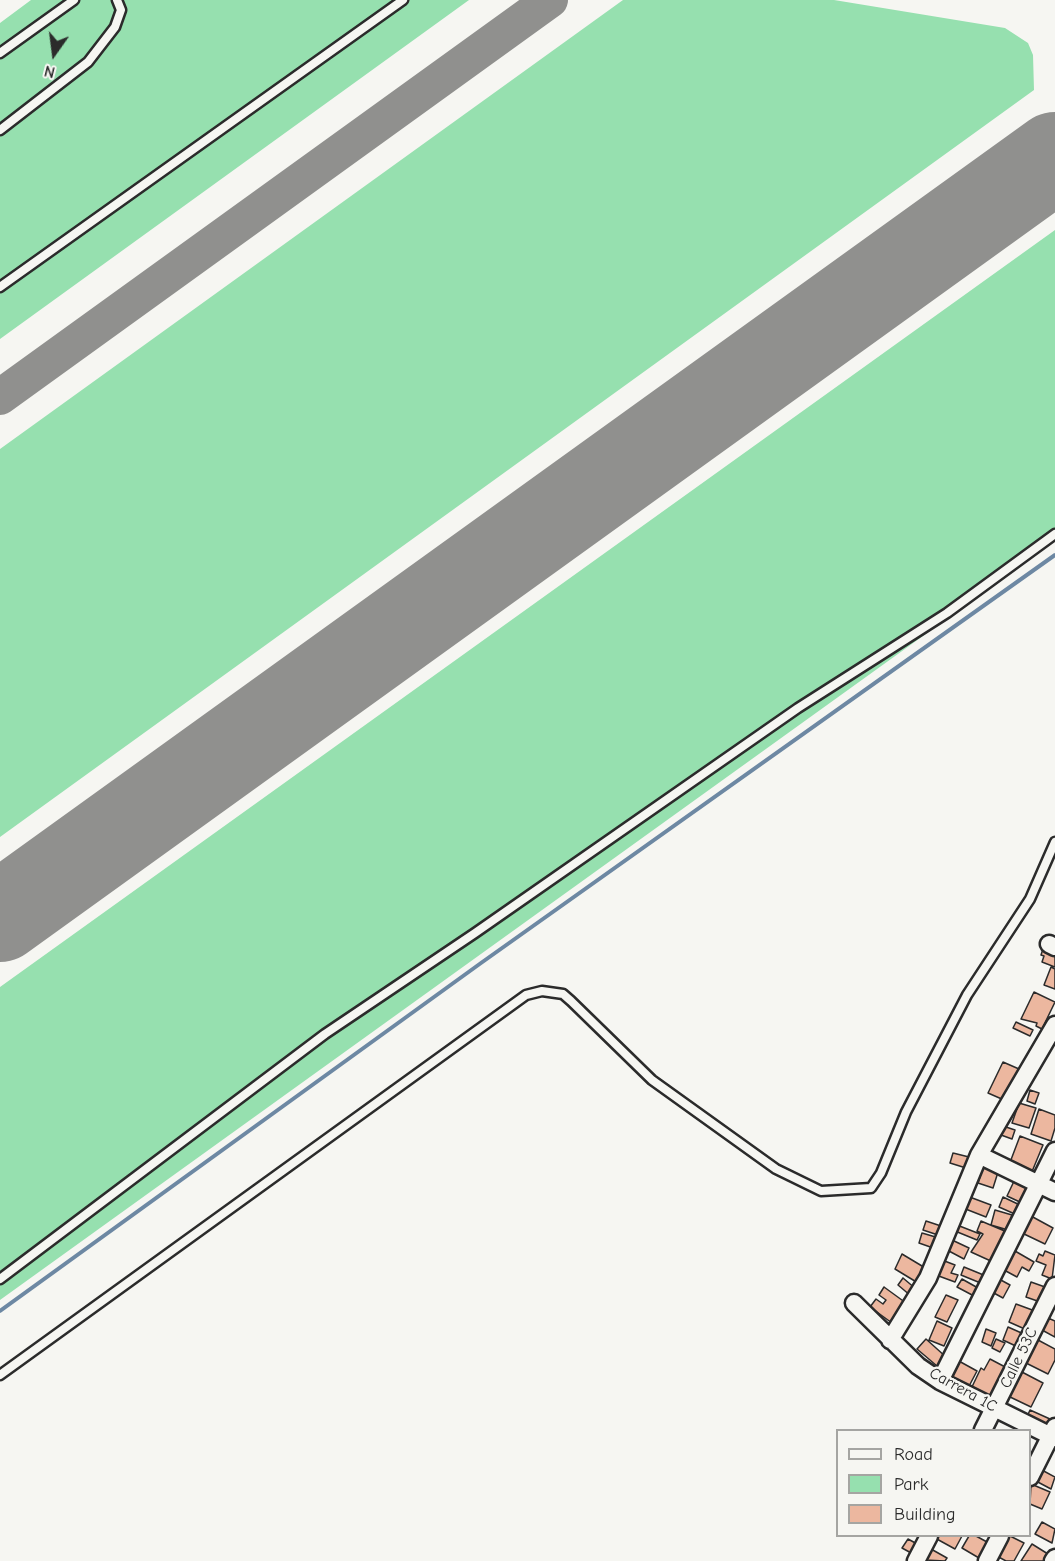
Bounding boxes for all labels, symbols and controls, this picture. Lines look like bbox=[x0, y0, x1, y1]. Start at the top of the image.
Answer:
north arrow bbox=[24, 24, 84, 84]
text: N bbox=[42, 61, 57, 81]
street label: Calle 53C bbox=[996, 1325, 1042, 1391]
street label: Carrera 1C bbox=[926, 1364, 1000, 1416]
legend bbox=[836, 1429, 1031, 1537]
text: Road bbox=[894, 1444, 933, 1465]
text: Park bbox=[894, 1474, 928, 1495]
text: Building bbox=[894, 1504, 956, 1525]

